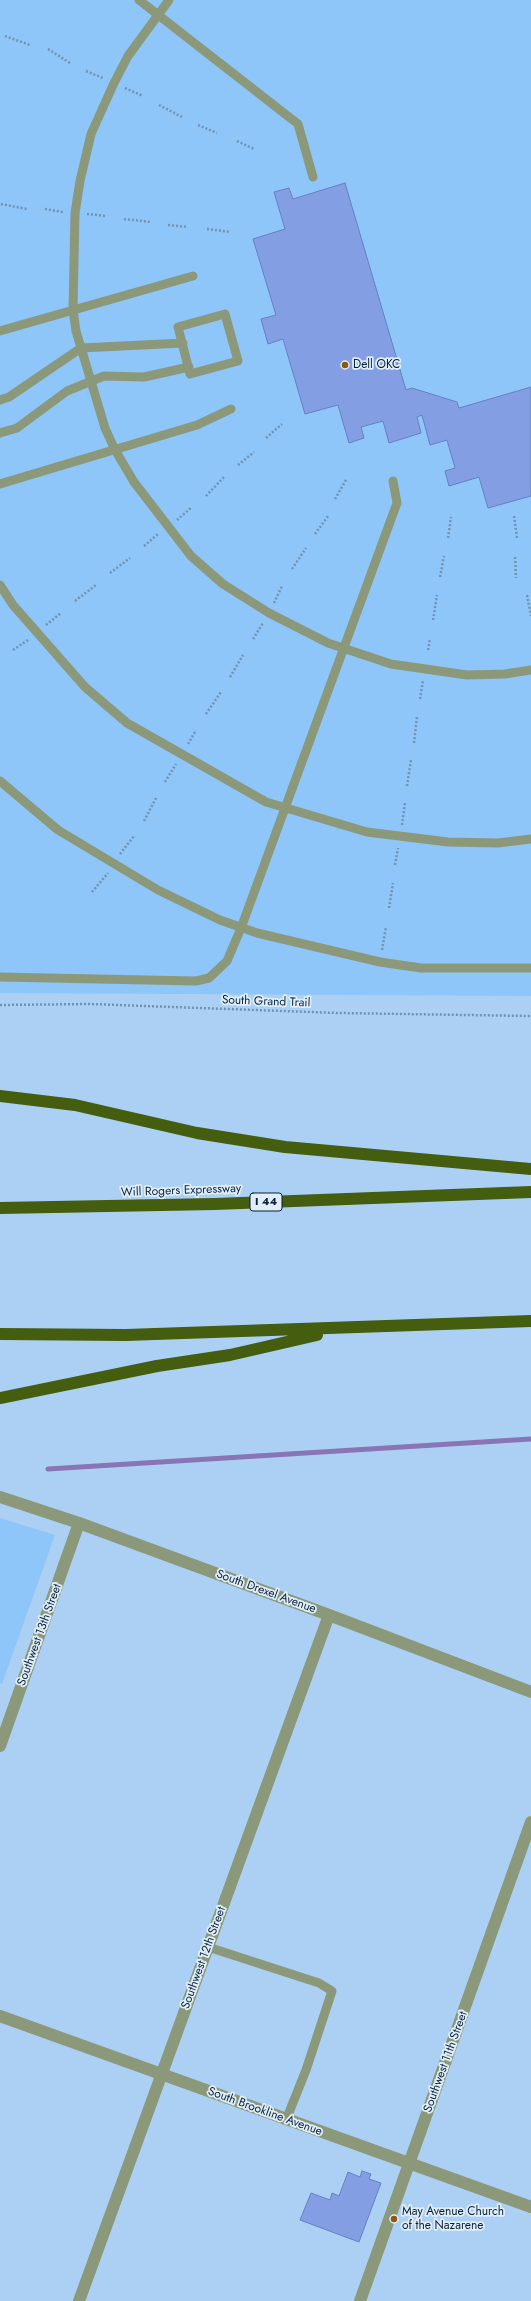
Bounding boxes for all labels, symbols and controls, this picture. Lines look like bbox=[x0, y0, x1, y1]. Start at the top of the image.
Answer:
place label: Dell OKC bbox=[353, 358, 400, 372]
marker: Dell OKC bbox=[340, 360, 350, 370]
street label: South Grand Trail bbox=[222, 993, 310, 1011]
street label: Will Rogers Expressway bbox=[121, 1182, 241, 1200]
road number: I 44 bbox=[250, 1193, 282, 1211]
street label: South Drexel Avenue bbox=[214, 1567, 318, 1617]
street label: Southwest 13th Street bbox=[15, 1582, 65, 1688]
street label: Southwest 12th Street bbox=[179, 1905, 229, 2011]
street label: Southwest 11th Street bbox=[421, 2010, 471, 2114]
street label: South Brookline Avenue bbox=[206, 2085, 324, 2139]
place label: May Avenue Church of the Nazarene bbox=[402, 2205, 504, 2233]
marker: May Avenue Church of the Nazarene bbox=[389, 2214, 399, 2224]

